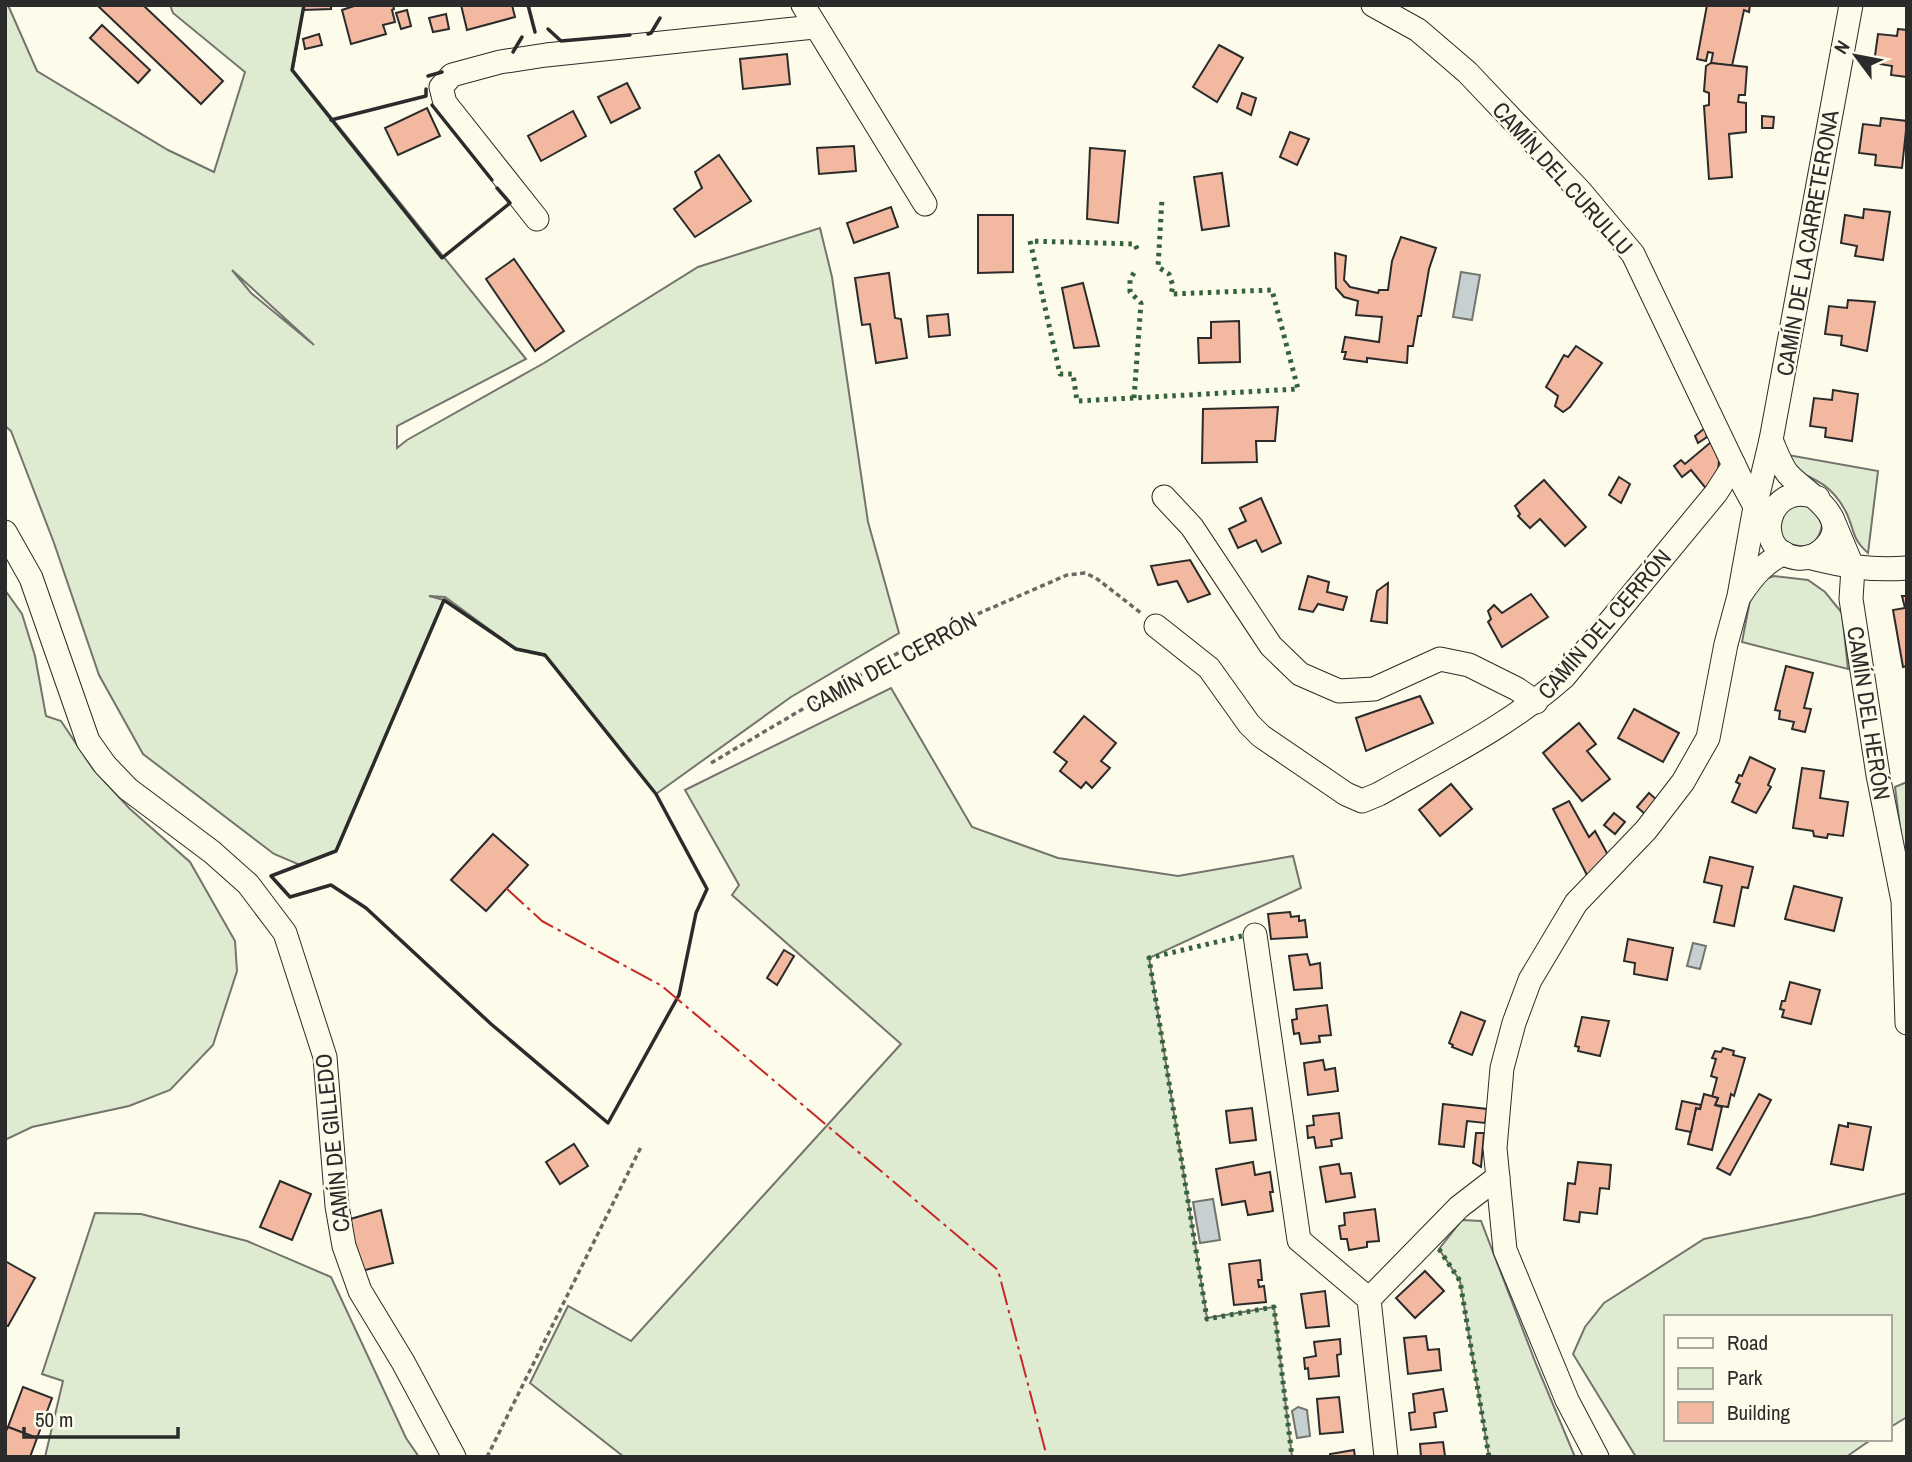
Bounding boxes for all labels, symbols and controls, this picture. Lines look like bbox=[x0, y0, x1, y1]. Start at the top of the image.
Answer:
north arrow bbox=[1821, 21, 1891, 91]
text: N bbox=[1828, 35, 1856, 59]
street label: CAMÍN DEL CURULLU bbox=[1486, 95, 1640, 261]
street label: CAMÍN DE LA CARRETERONA bbox=[1768, 107, 1846, 378]
street label: CAMÍN DEL CERRÓN bbox=[1530, 543, 1678, 705]
street label: CAMÍN DEL CERRÓN bbox=[800, 604, 982, 720]
street label: CAMÍN DEL HERÓN bbox=[1840, 624, 1898, 802]
street label: CAMÍN DE GILLEDO bbox=[307, 1052, 357, 1234]
legend bbox=[1664, 1315, 1891, 1441]
text: Road bbox=[1727, 1328, 1768, 1357]
text: Park bbox=[1727, 1363, 1763, 1392]
scale bar bbox=[24, 1396, 178, 1440]
text: Building bbox=[1727, 1398, 1791, 1427]
text: 50 m bbox=[35, 1405, 73, 1434]

